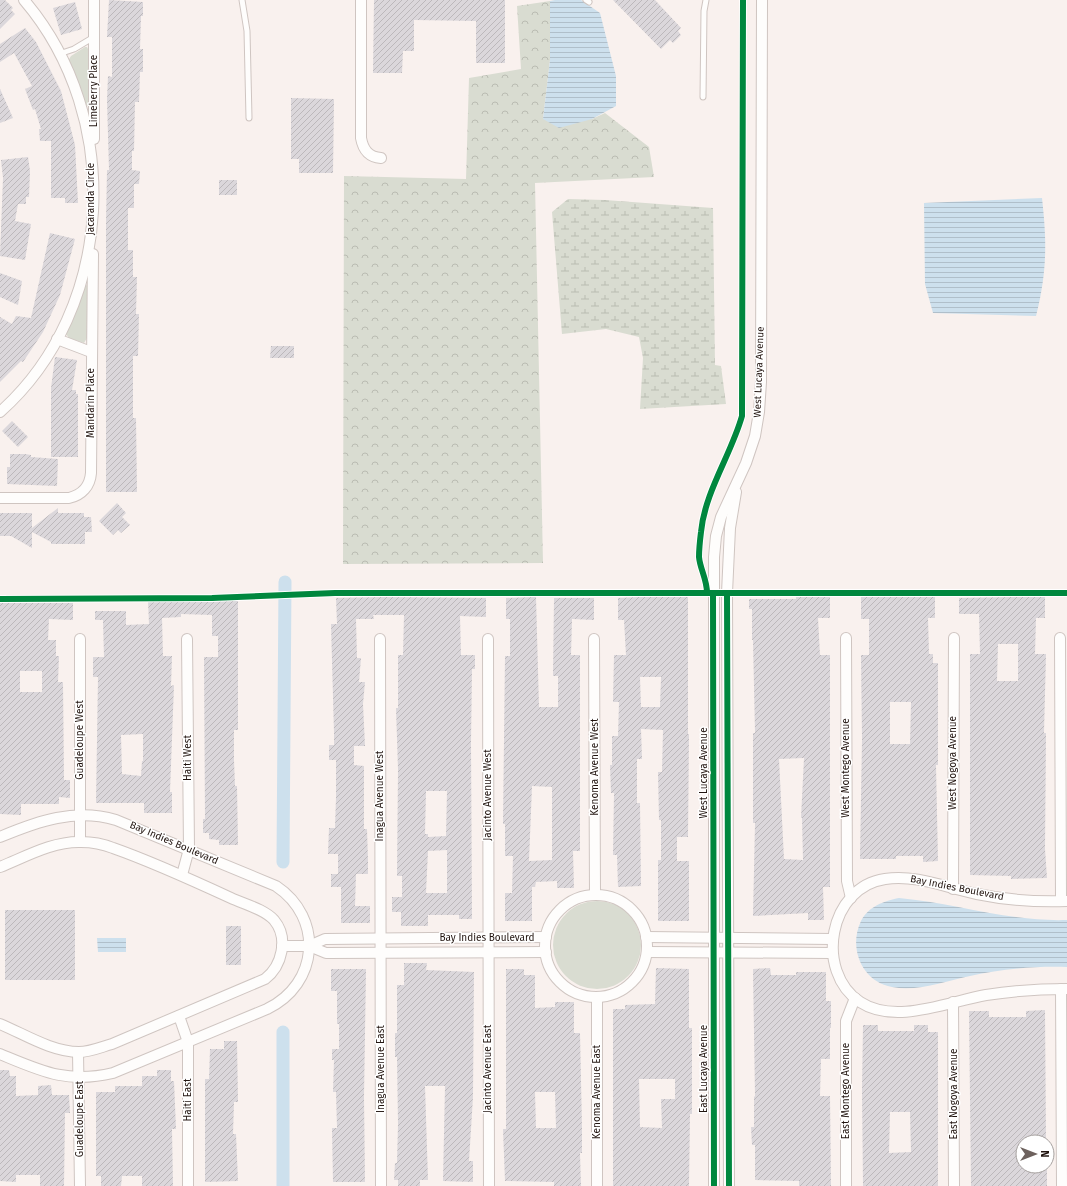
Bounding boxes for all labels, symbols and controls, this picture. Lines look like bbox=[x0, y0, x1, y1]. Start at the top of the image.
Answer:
street label: Limeberry Place bbox=[88, 55, 100, 127]
street label: Jacaranda Circle bbox=[85, 163, 97, 235]
street label: West Lucaya Avenue bbox=[751, 326, 767, 418]
street label: Mandarin Place bbox=[85, 368, 97, 438]
street label: Guadeloupe West bbox=[74, 700, 86, 780]
street label: West Nogoya Avenue bbox=[947, 716, 959, 810]
street label: Kenoma Avenue West bbox=[589, 718, 601, 816]
street label: West Montego Avenue bbox=[840, 718, 852, 818]
street label: West Lucaya Avenue bbox=[698, 727, 710, 819]
street label: Haiti West bbox=[182, 735, 194, 781]
street label: Jacinto Avenue West bbox=[482, 749, 494, 841]
street label: Inagua Avenue West bbox=[374, 750, 386, 841]
street label: Bay Indies Boulevard bbox=[128, 819, 220, 867]
street label: Bay Indies Boulevard bbox=[909, 873, 1005, 903]
street label: Bay Indies Boulevard bbox=[439, 932, 535, 944]
street label: Jacinto Avenue East bbox=[482, 1024, 494, 1113]
street label: Inagua Avenue East bbox=[375, 1025, 387, 1113]
street label: East Lucaya Avenue bbox=[698, 1025, 710, 1113]
street label: East Montego Avenue bbox=[840, 1043, 852, 1139]
street label: Kenoma Avenue East bbox=[591, 1044, 603, 1139]
street label: East Nogoya Avenue bbox=[948, 1048, 960, 1140]
street label: Haiti East bbox=[182, 1078, 194, 1122]
street label: Guadeloupe East bbox=[74, 1080, 86, 1157]
north arrow bbox=[1015, 1134, 1055, 1174]
text: N bbox=[1038, 1150, 1051, 1158]

